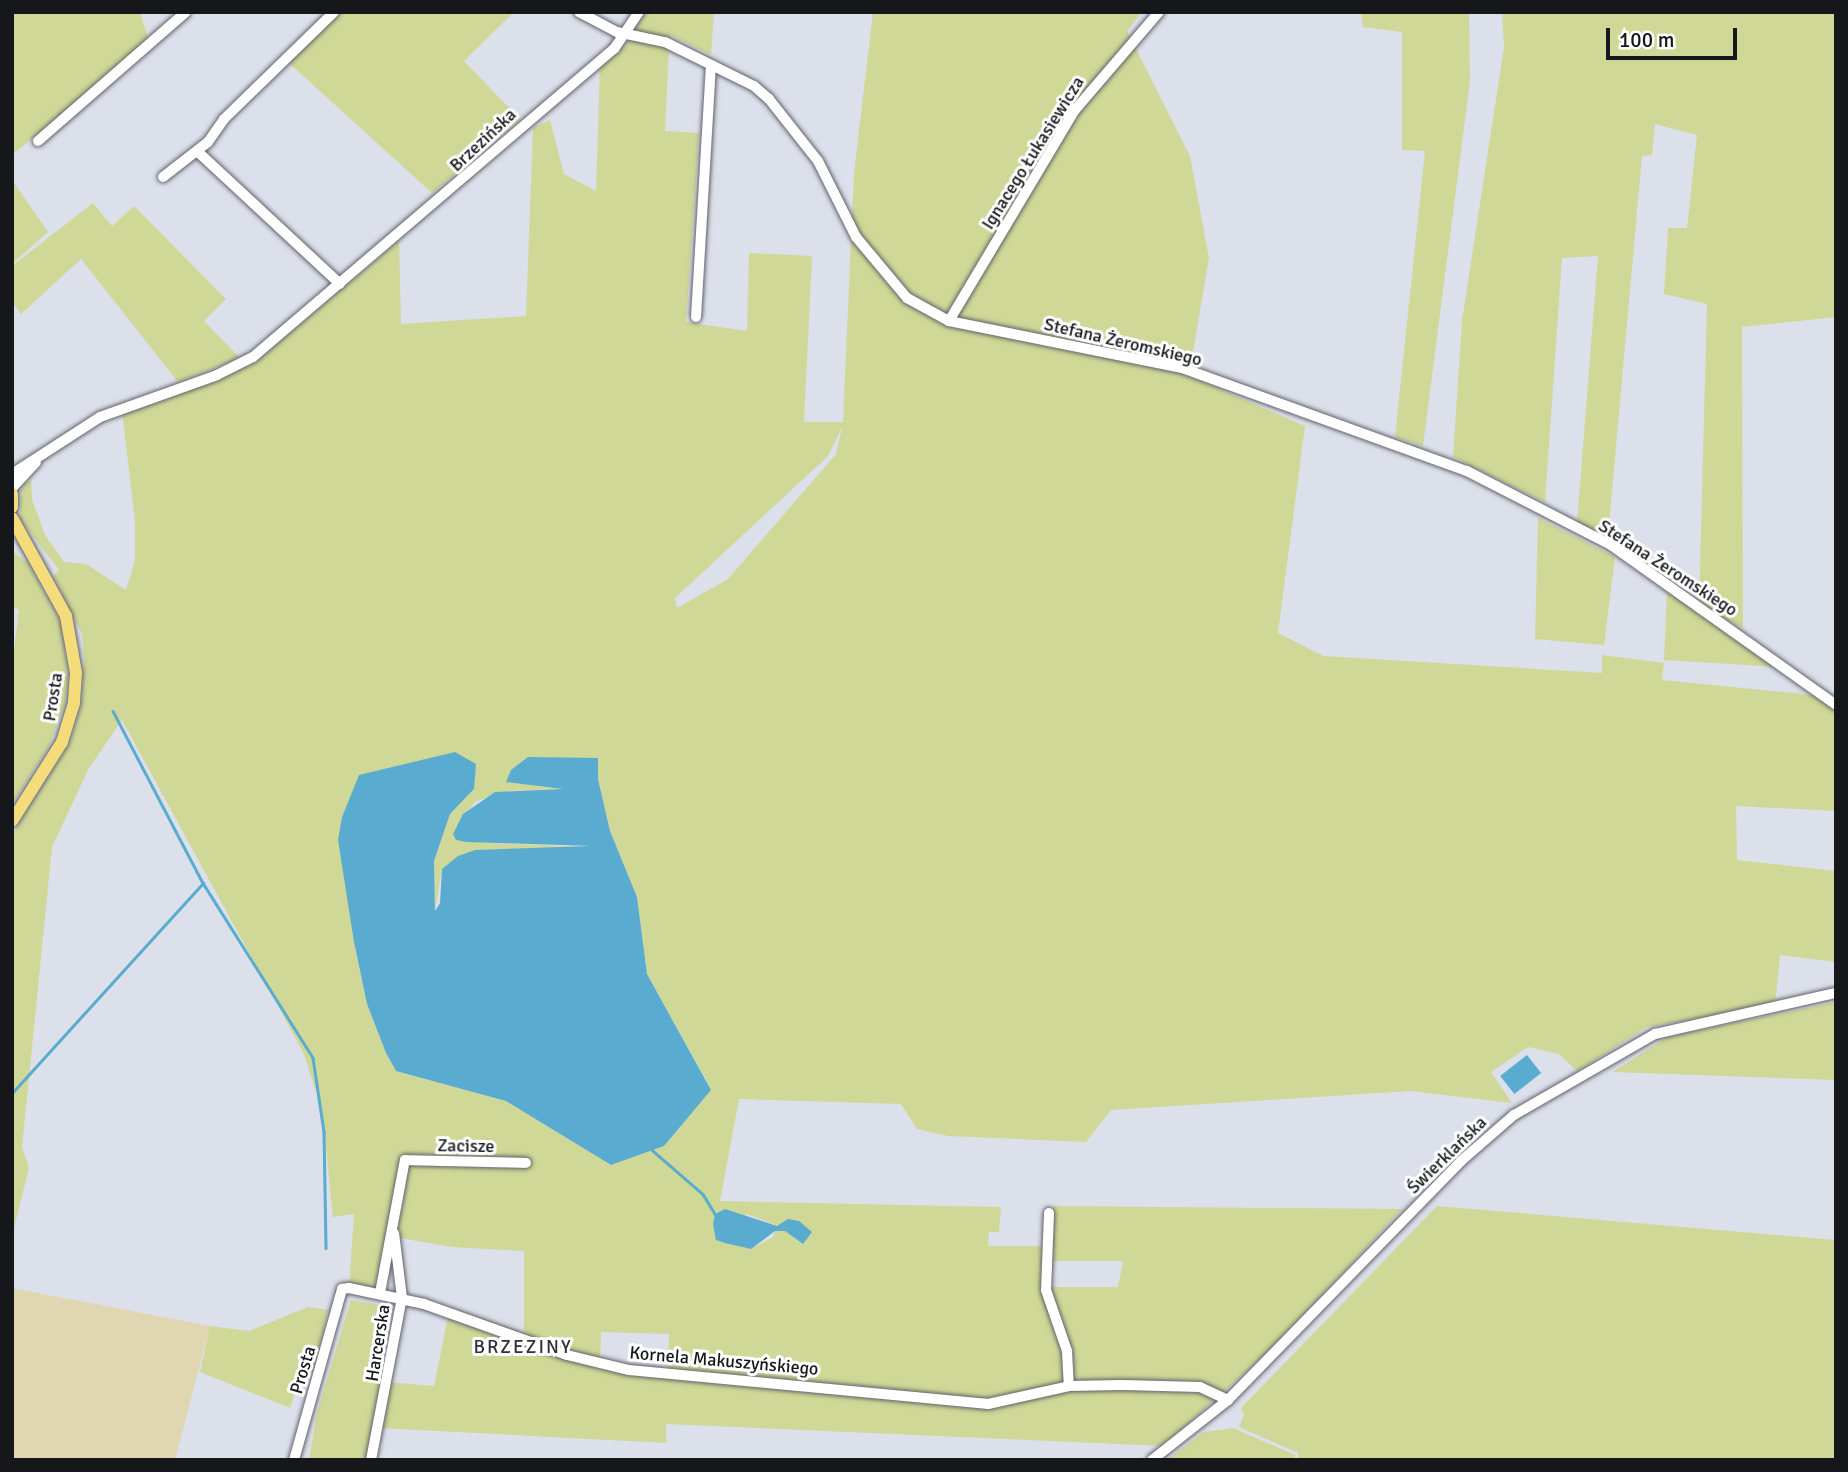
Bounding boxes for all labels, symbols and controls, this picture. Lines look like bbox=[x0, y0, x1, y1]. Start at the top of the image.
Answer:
scale bar bbox=[1610, 14, 1741, 58]
text: 100 m bbox=[1619, 27, 1674, 53]
street label: Ignacego Łukasiewicza bbox=[977, 73, 1089, 233]
street label: Brzezińska bbox=[445, 104, 521, 176]
street label: Stefana Żeromskiego bbox=[1042, 313, 1204, 371]
street label: Stefana Żeromskiego bbox=[1594, 515, 1742, 621]
street label: Prosta bbox=[39, 671, 67, 723]
street label: Świerklańska bbox=[1403, 1112, 1491, 1198]
street label: Zacisze bbox=[437, 1135, 495, 1157]
street label: Harcerska bbox=[361, 1303, 395, 1383]
district label: BRZEZINY bbox=[474, 1337, 572, 1359]
street label: Kornela Makuszyńskiego bbox=[629, 1342, 819, 1380]
street label: Prosta bbox=[286, 1343, 320, 1397]

